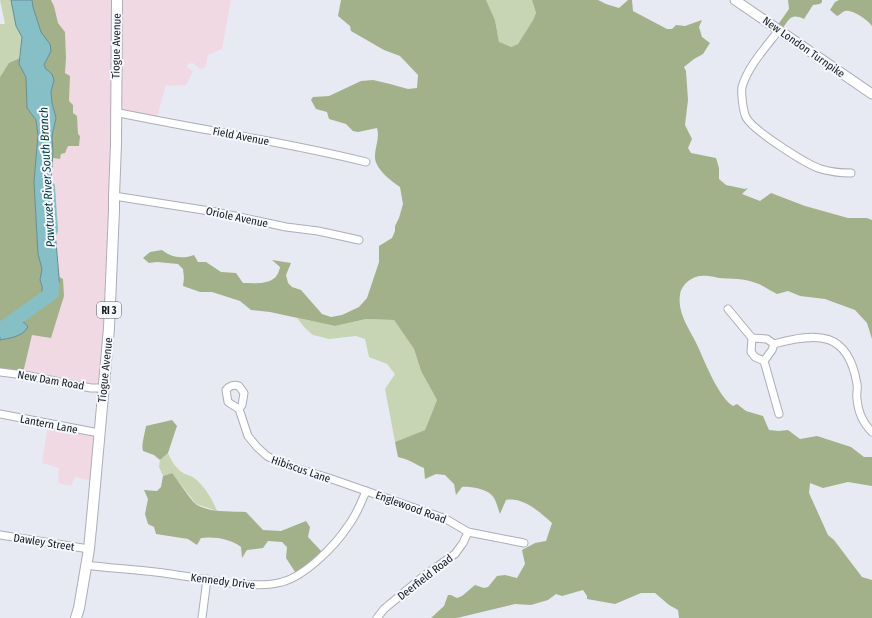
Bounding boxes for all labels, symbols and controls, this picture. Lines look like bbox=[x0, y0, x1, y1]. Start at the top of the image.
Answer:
street label: Tiogue Avenue bbox=[109, 13, 124, 79]
street label: New London Turnpike bbox=[760, 14, 847, 81]
water label: Pawtuxet River South Branch bbox=[36, 107, 58, 247]
street label: Field Avenue bbox=[212, 125, 270, 148]
street label: Oriole Avenue bbox=[205, 205, 269, 230]
road number: RI 3 bbox=[97, 302, 121, 318]
street label: Tiogue Avenue bbox=[96, 337, 115, 403]
street label: New Dam Road bbox=[17, 368, 85, 393]
street label: Lantern Lane bbox=[19, 413, 79, 436]
street label: Hibiscus Lane bbox=[269, 453, 332, 486]
street label: Englewood Road bbox=[374, 489, 448, 526]
street label: Dawley Street bbox=[12, 531, 76, 554]
street label: Deerfield Road bbox=[395, 552, 455, 603]
street label: Kennedy Drive bbox=[190, 571, 256, 592]

